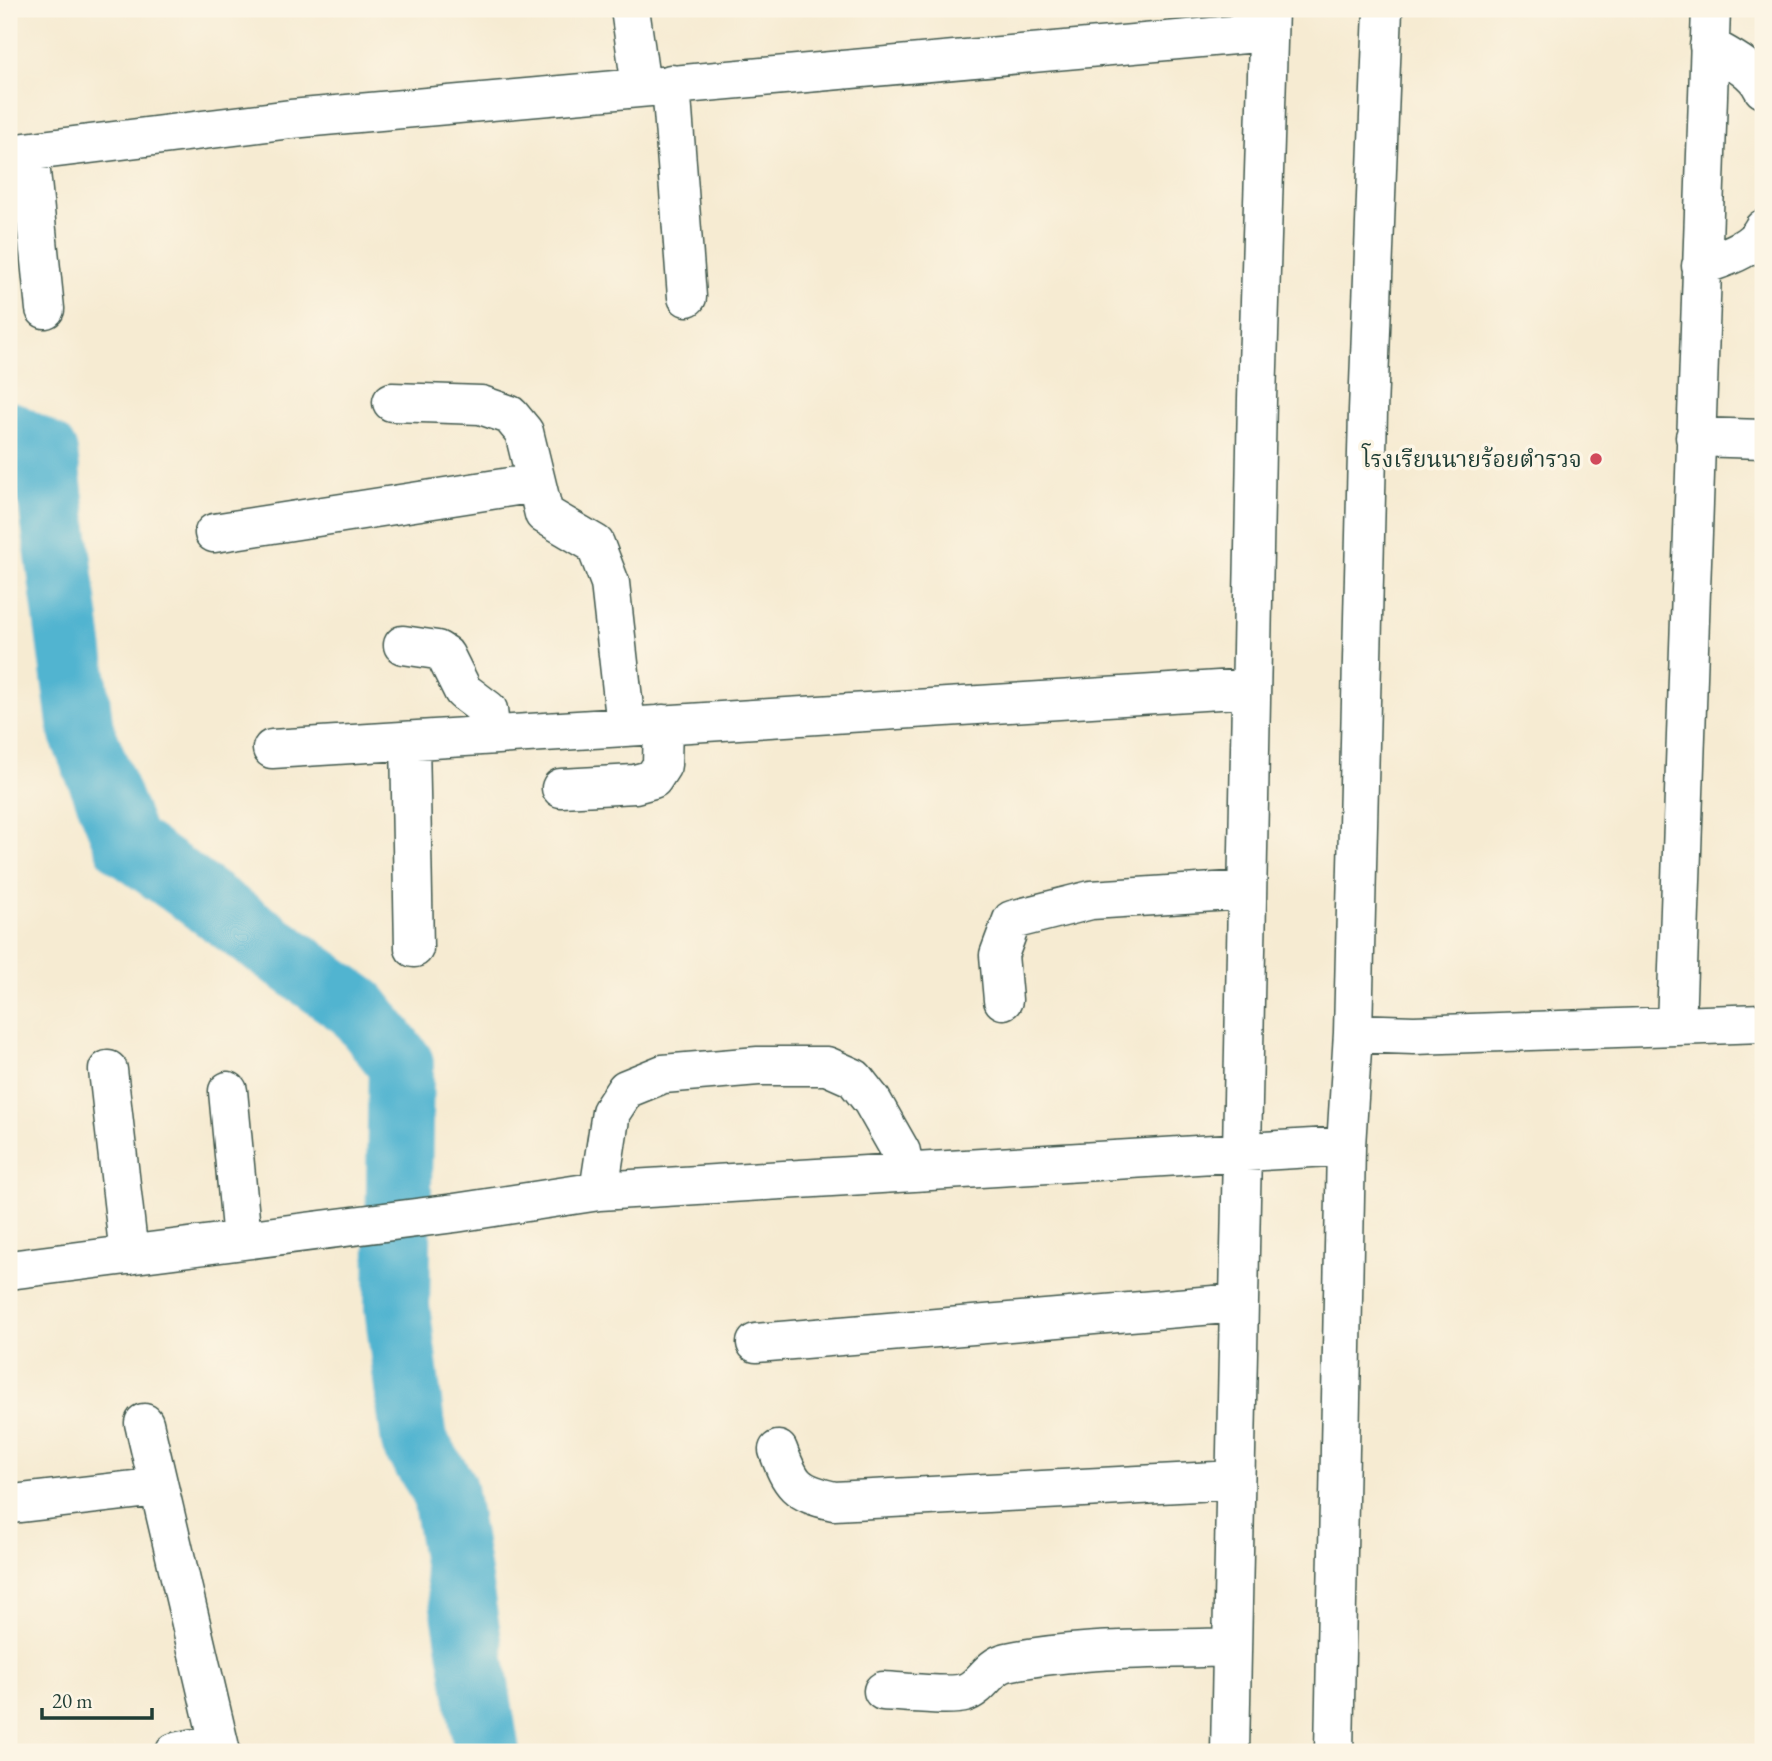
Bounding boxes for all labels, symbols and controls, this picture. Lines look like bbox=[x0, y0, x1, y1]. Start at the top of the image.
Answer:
place label: โรงเรียนนายร้อยตำรวจ bbox=[1361, 443, 1582, 474]
marker: โรงเรียนนายร้อยตำรวจ bbox=[1588, 451, 1604, 467]
scale bar bbox=[42, 1677, 152, 1721]
text: 20 m bbox=[52, 1687, 93, 1714]

